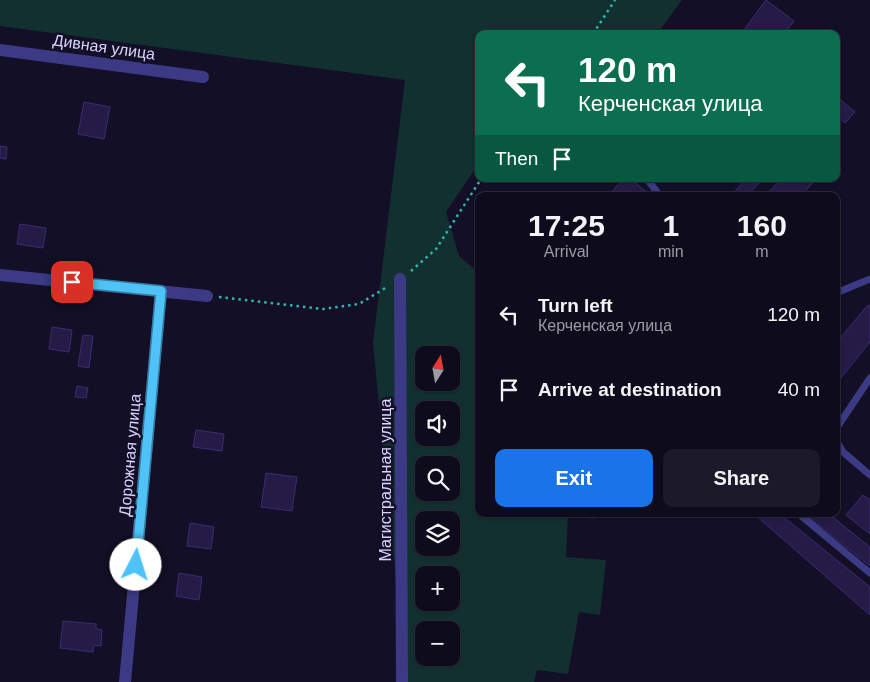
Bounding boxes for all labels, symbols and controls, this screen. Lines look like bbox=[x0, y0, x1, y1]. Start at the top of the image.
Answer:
street label: Дивная улица bbox=[52, 31, 156, 63]
icon: left bbox=[495, 50, 560, 115]
text: 120 m bbox=[578, 50, 677, 89]
text: Керченская улица bbox=[578, 91, 763, 116]
icon: arrive bbox=[548, 145, 576, 173]
text: Then bbox=[495, 148, 538, 169]
text: 17:25 bbox=[528, 209, 605, 242]
text: 1 bbox=[662, 209, 679, 242]
text: 160 bbox=[737, 209, 787, 242]
text: Arrival bbox=[544, 243, 589, 260]
text: min bbox=[658, 243, 684, 260]
text: m bbox=[755, 243, 768, 260]
pin bbox=[51, 261, 93, 303]
icon: arrive bbox=[58, 268, 86, 296]
text: Turn left bbox=[538, 295, 613, 316]
icon: left bbox=[495, 301, 523, 329]
text: 120 m bbox=[767, 304, 820, 325]
text: Керченская улица bbox=[538, 317, 672, 334]
north arrow bbox=[415, 346, 460, 391]
map controls bbox=[415, 346, 460, 666]
icon: arrive bbox=[495, 376, 523, 404]
text: Arrive at destination bbox=[538, 379, 722, 400]
text: 40 m bbox=[778, 379, 820, 400]
street label: Дорожная улица bbox=[116, 393, 144, 517]
street label: Магистральная улица bbox=[377, 399, 394, 561]
button: sound bbox=[415, 401, 460, 446]
button: Exit bbox=[495, 449, 653, 507]
button: Share bbox=[663, 449, 820, 507]
button: search bbox=[415, 456, 460, 501]
button: layers bbox=[415, 511, 460, 556]
position arrow bbox=[109, 538, 161, 590]
button: + bbox=[415, 566, 460, 611]
button: − bbox=[415, 621, 460, 666]

